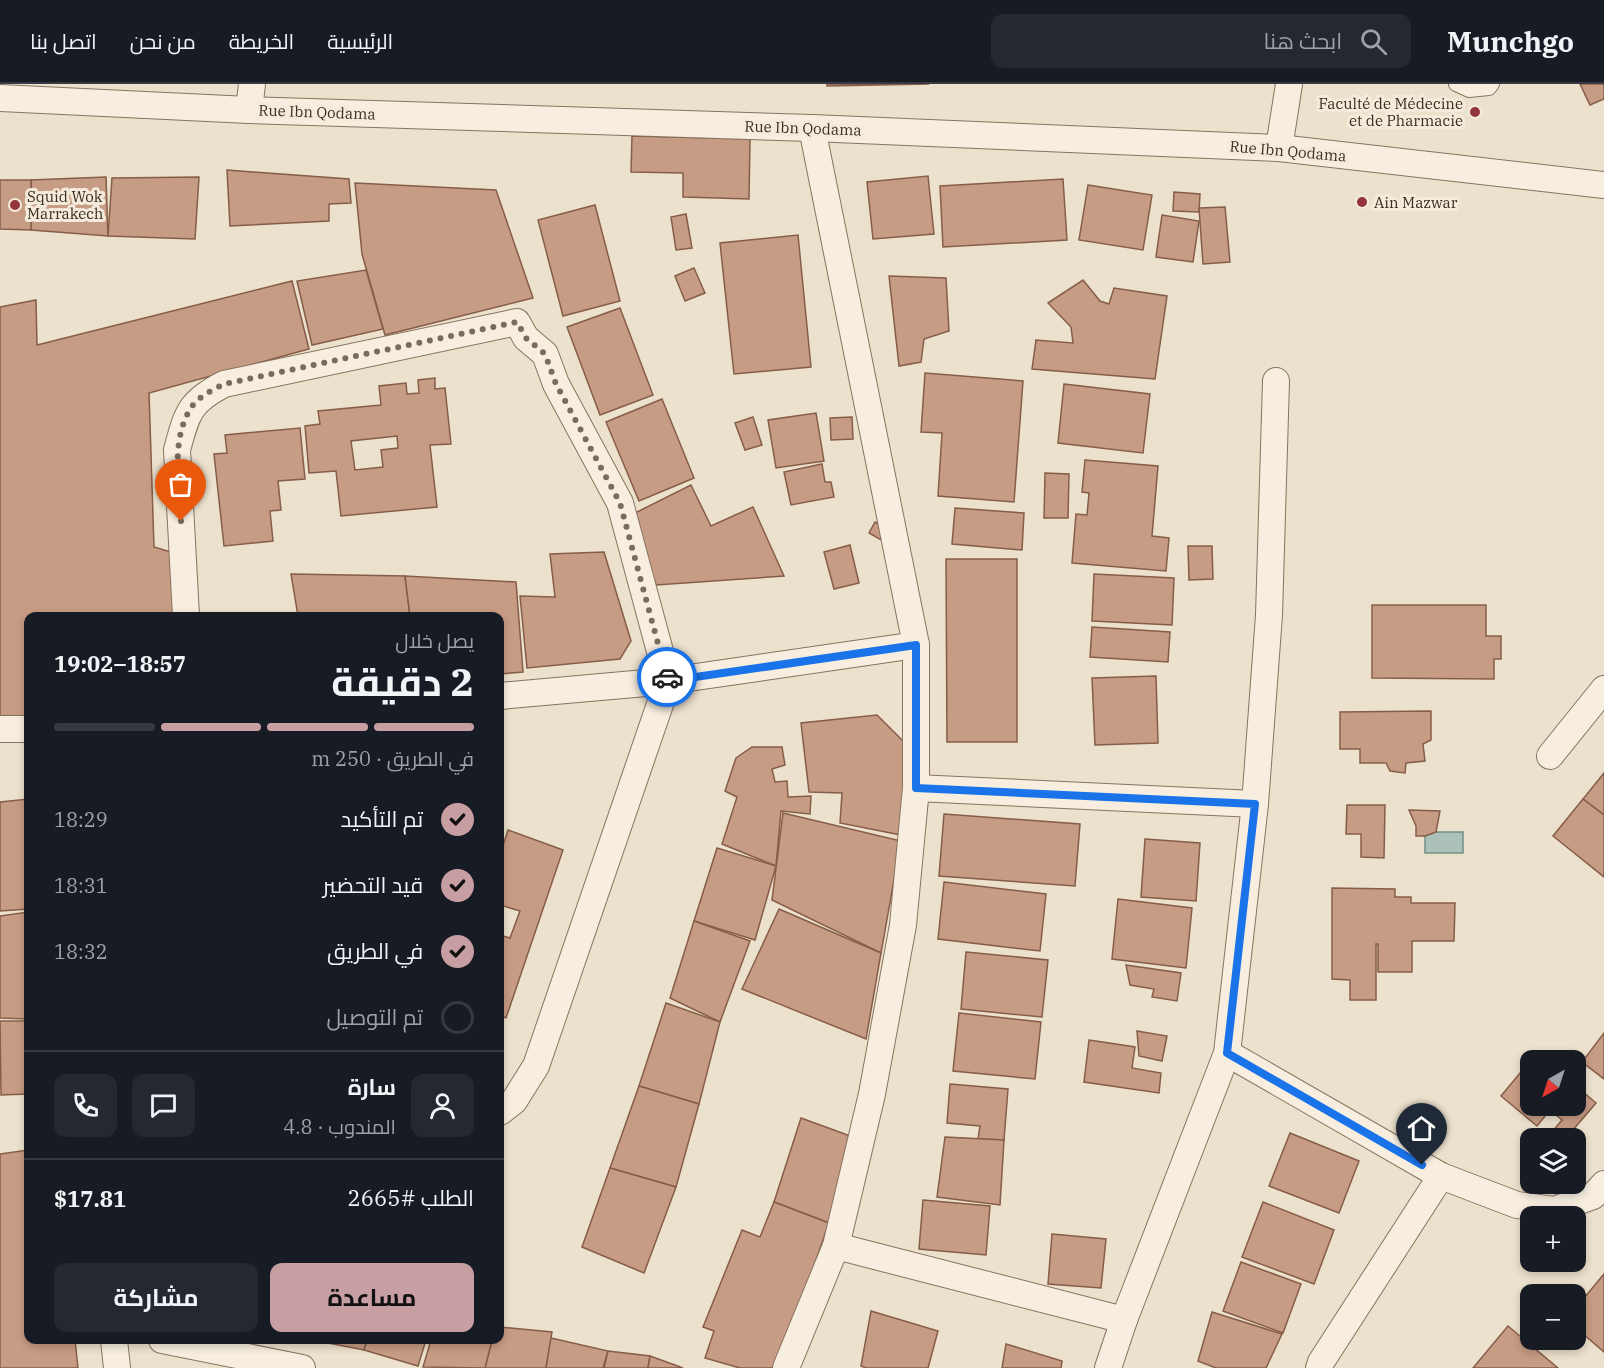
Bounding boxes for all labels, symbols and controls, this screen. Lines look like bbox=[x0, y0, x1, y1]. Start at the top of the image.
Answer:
search box bbox=[991, 14, 1411, 68]
text: Munchgo bbox=[1447, 23, 1574, 60]
icon: search bbox=[1357, 25, 1390, 58]
text: ابحث هنا bbox=[1263, 26, 1342, 55]
text: اتصل بنا bbox=[30, 27, 97, 55]
text: من نحن bbox=[130, 27, 196, 55]
text: الخريطة bbox=[229, 27, 294, 55]
text: الرئيسية bbox=[327, 27, 393, 55]
place label: Faculté de Médecine et de Pharmacie bbox=[1319, 94, 1463, 130]
street label: Rue Ibn Qodama bbox=[258, 100, 376, 124]
marker: Faculté de Médecine et de Pharmacie bbox=[1468, 105, 1482, 119]
street label: Rue Ibn Qodama bbox=[744, 116, 862, 140]
street label: Rue Ibn Qodama bbox=[1229, 136, 1347, 166]
place label: Squid Wok Marrakech bbox=[27, 187, 103, 223]
place label: Ain Mazwar bbox=[1374, 193, 1458, 212]
marker: Ain Mazwar bbox=[1355, 195, 1369, 209]
marker: Squid Wok Marrakech bbox=[8, 198, 22, 212]
pin bbox=[155, 459, 206, 521]
icon: bag bbox=[164, 468, 197, 501]
text: يصل خلال bbox=[395, 627, 474, 654]
courier bbox=[637, 647, 697, 707]
text: 18:57–19:02 bbox=[54, 649, 186, 678]
text: 2 دقيقة bbox=[331, 656, 474, 707]
icon: car bbox=[651, 661, 684, 694]
text: في الطريق · 250 m bbox=[311, 745, 474, 772]
icon: check bbox=[441, 803, 474, 836]
text: تم التأكيد bbox=[341, 804, 423, 833]
text: 18:29 bbox=[54, 806, 108, 833]
icon: check bbox=[441, 869, 474, 902]
text: قيد التحضير bbox=[323, 870, 423, 899]
text: 18:31 bbox=[54, 872, 108, 899]
icon: check bbox=[441, 935, 474, 968]
text: في الطريق bbox=[327, 936, 423, 965]
text: 18:32 bbox=[54, 938, 108, 965]
text: تم التوصيل bbox=[326, 1002, 423, 1031]
north arrow bbox=[1520, 1050, 1586, 1116]
map controls bbox=[1520, 1050, 1586, 1350]
text: سارة bbox=[348, 1072, 396, 1101]
button: phone bbox=[54, 1074, 117, 1137]
button: chat bbox=[132, 1074, 195, 1137]
button: person bbox=[411, 1074, 474, 1137]
pin bbox=[1396, 1103, 1447, 1165]
icon: home bbox=[1405, 1112, 1438, 1145]
text: المندوب · 4.8 bbox=[283, 1113, 396, 1140]
button: layers bbox=[1520, 1128, 1586, 1194]
text: الطلب #2665 bbox=[348, 1183, 474, 1212]
text: $17.81 bbox=[54, 1184, 126, 1213]
button: + bbox=[1520, 1206, 1586, 1272]
button: مشاركة bbox=[54, 1263, 258, 1332]
button: مساعدة bbox=[270, 1263, 474, 1332]
button: − bbox=[1520, 1284, 1586, 1350]

